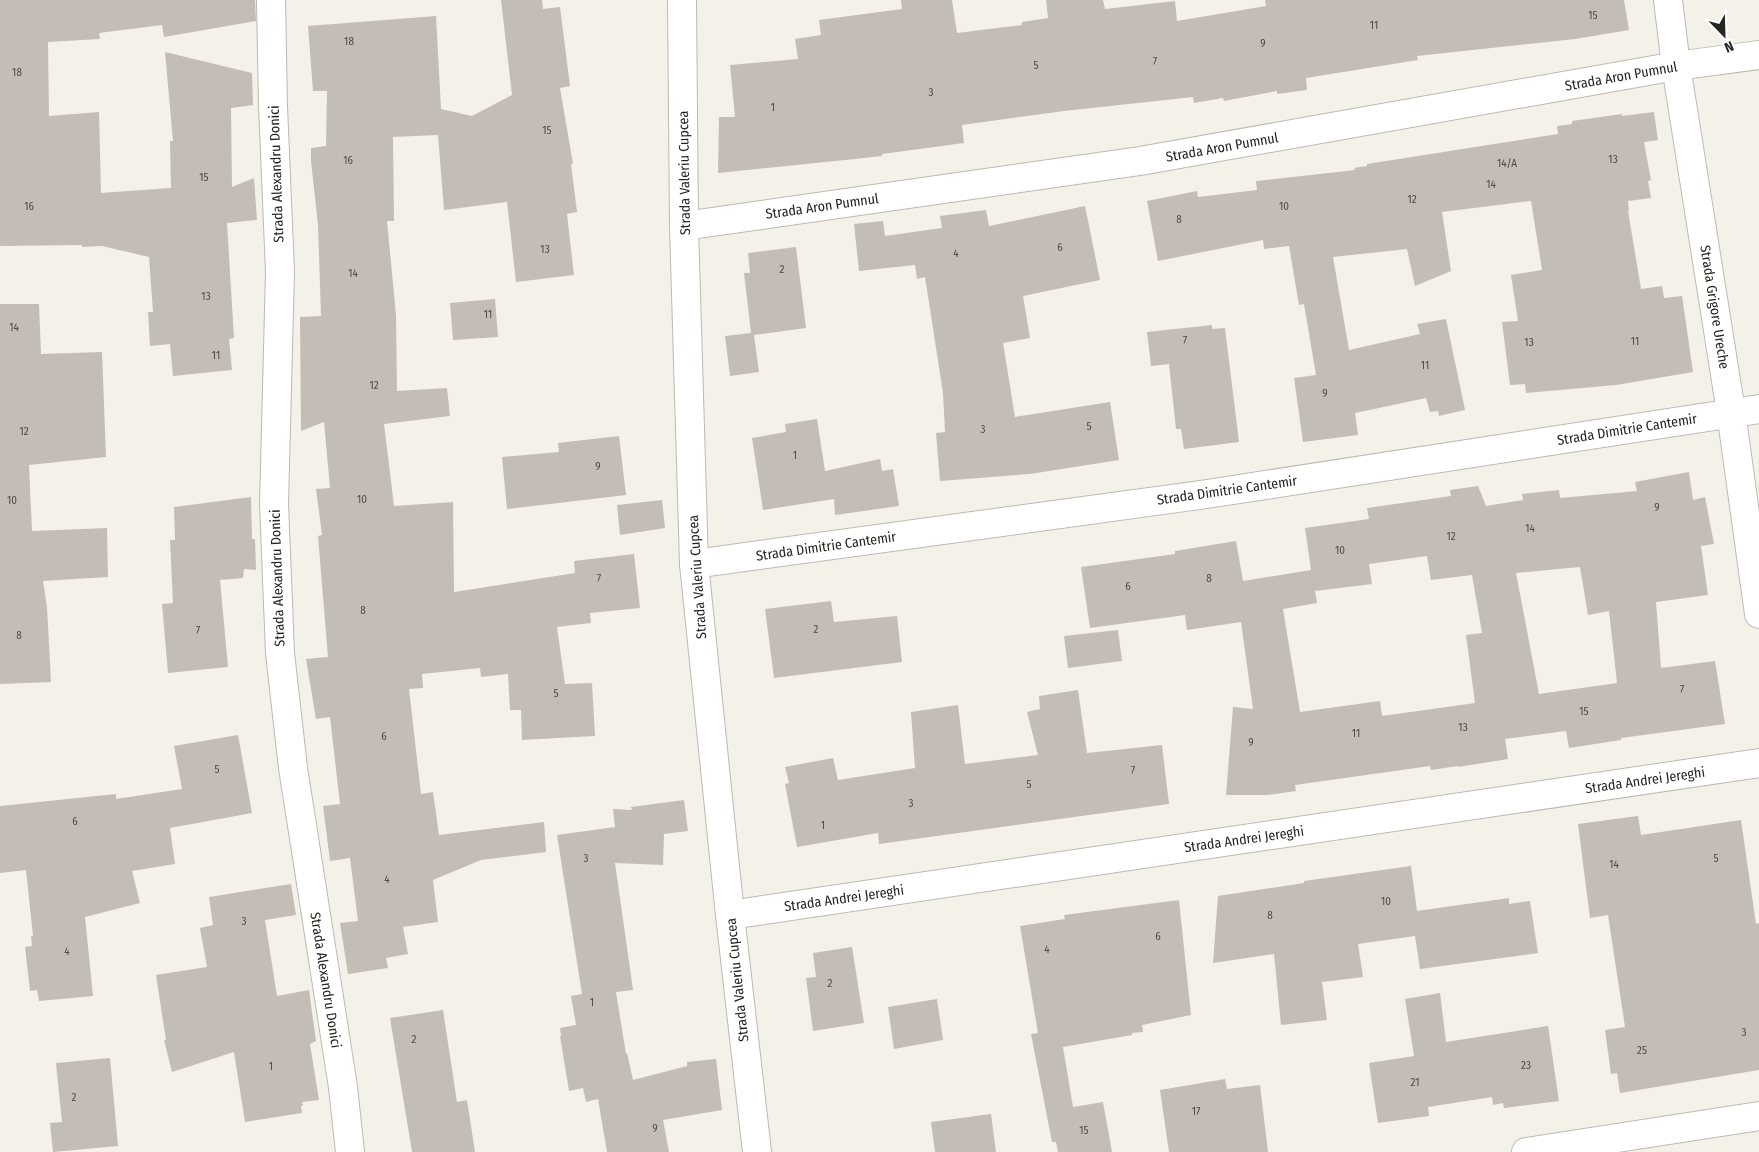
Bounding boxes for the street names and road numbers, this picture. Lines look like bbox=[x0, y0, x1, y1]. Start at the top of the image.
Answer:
street label: Strada Aron Pumnul bbox=[1564, 58, 1679, 95]
street label: Strada Alexandru Donici bbox=[266, 105, 287, 243]
street label: Strada Valeriu Cupcea bbox=[675, 111, 694, 235]
street label: Strada Aron Pumnul bbox=[1165, 129, 1280, 166]
street label: Strada Aron Pumnul bbox=[765, 190, 880, 223]
street label: Strada Grigore Ureche bbox=[1696, 244, 1733, 370]
street label: Strada Dimitrie Cantemir bbox=[1556, 410, 1698, 449]
street label: Strada Dimitrie Cantemir bbox=[1156, 472, 1298, 509]
street label: Strada Alexandru Donici bbox=[267, 509, 288, 647]
street label: Strada Valeriu Cupcea bbox=[685, 514, 710, 640]
street label: Strada Dimitrie Cantemir bbox=[755, 528, 897, 565]
street label: Strada Andrei Jereghi bbox=[1584, 764, 1706, 797]
street label: Strada Andrei Jereghi bbox=[1183, 823, 1305, 856]
street label: Strada Andrei Jereghi bbox=[783, 882, 905, 915]
street label: Strada Alexandru Donici bbox=[306, 911, 345, 1049]
street label: Strada Valeriu Cupcea bbox=[723, 917, 752, 1043]

